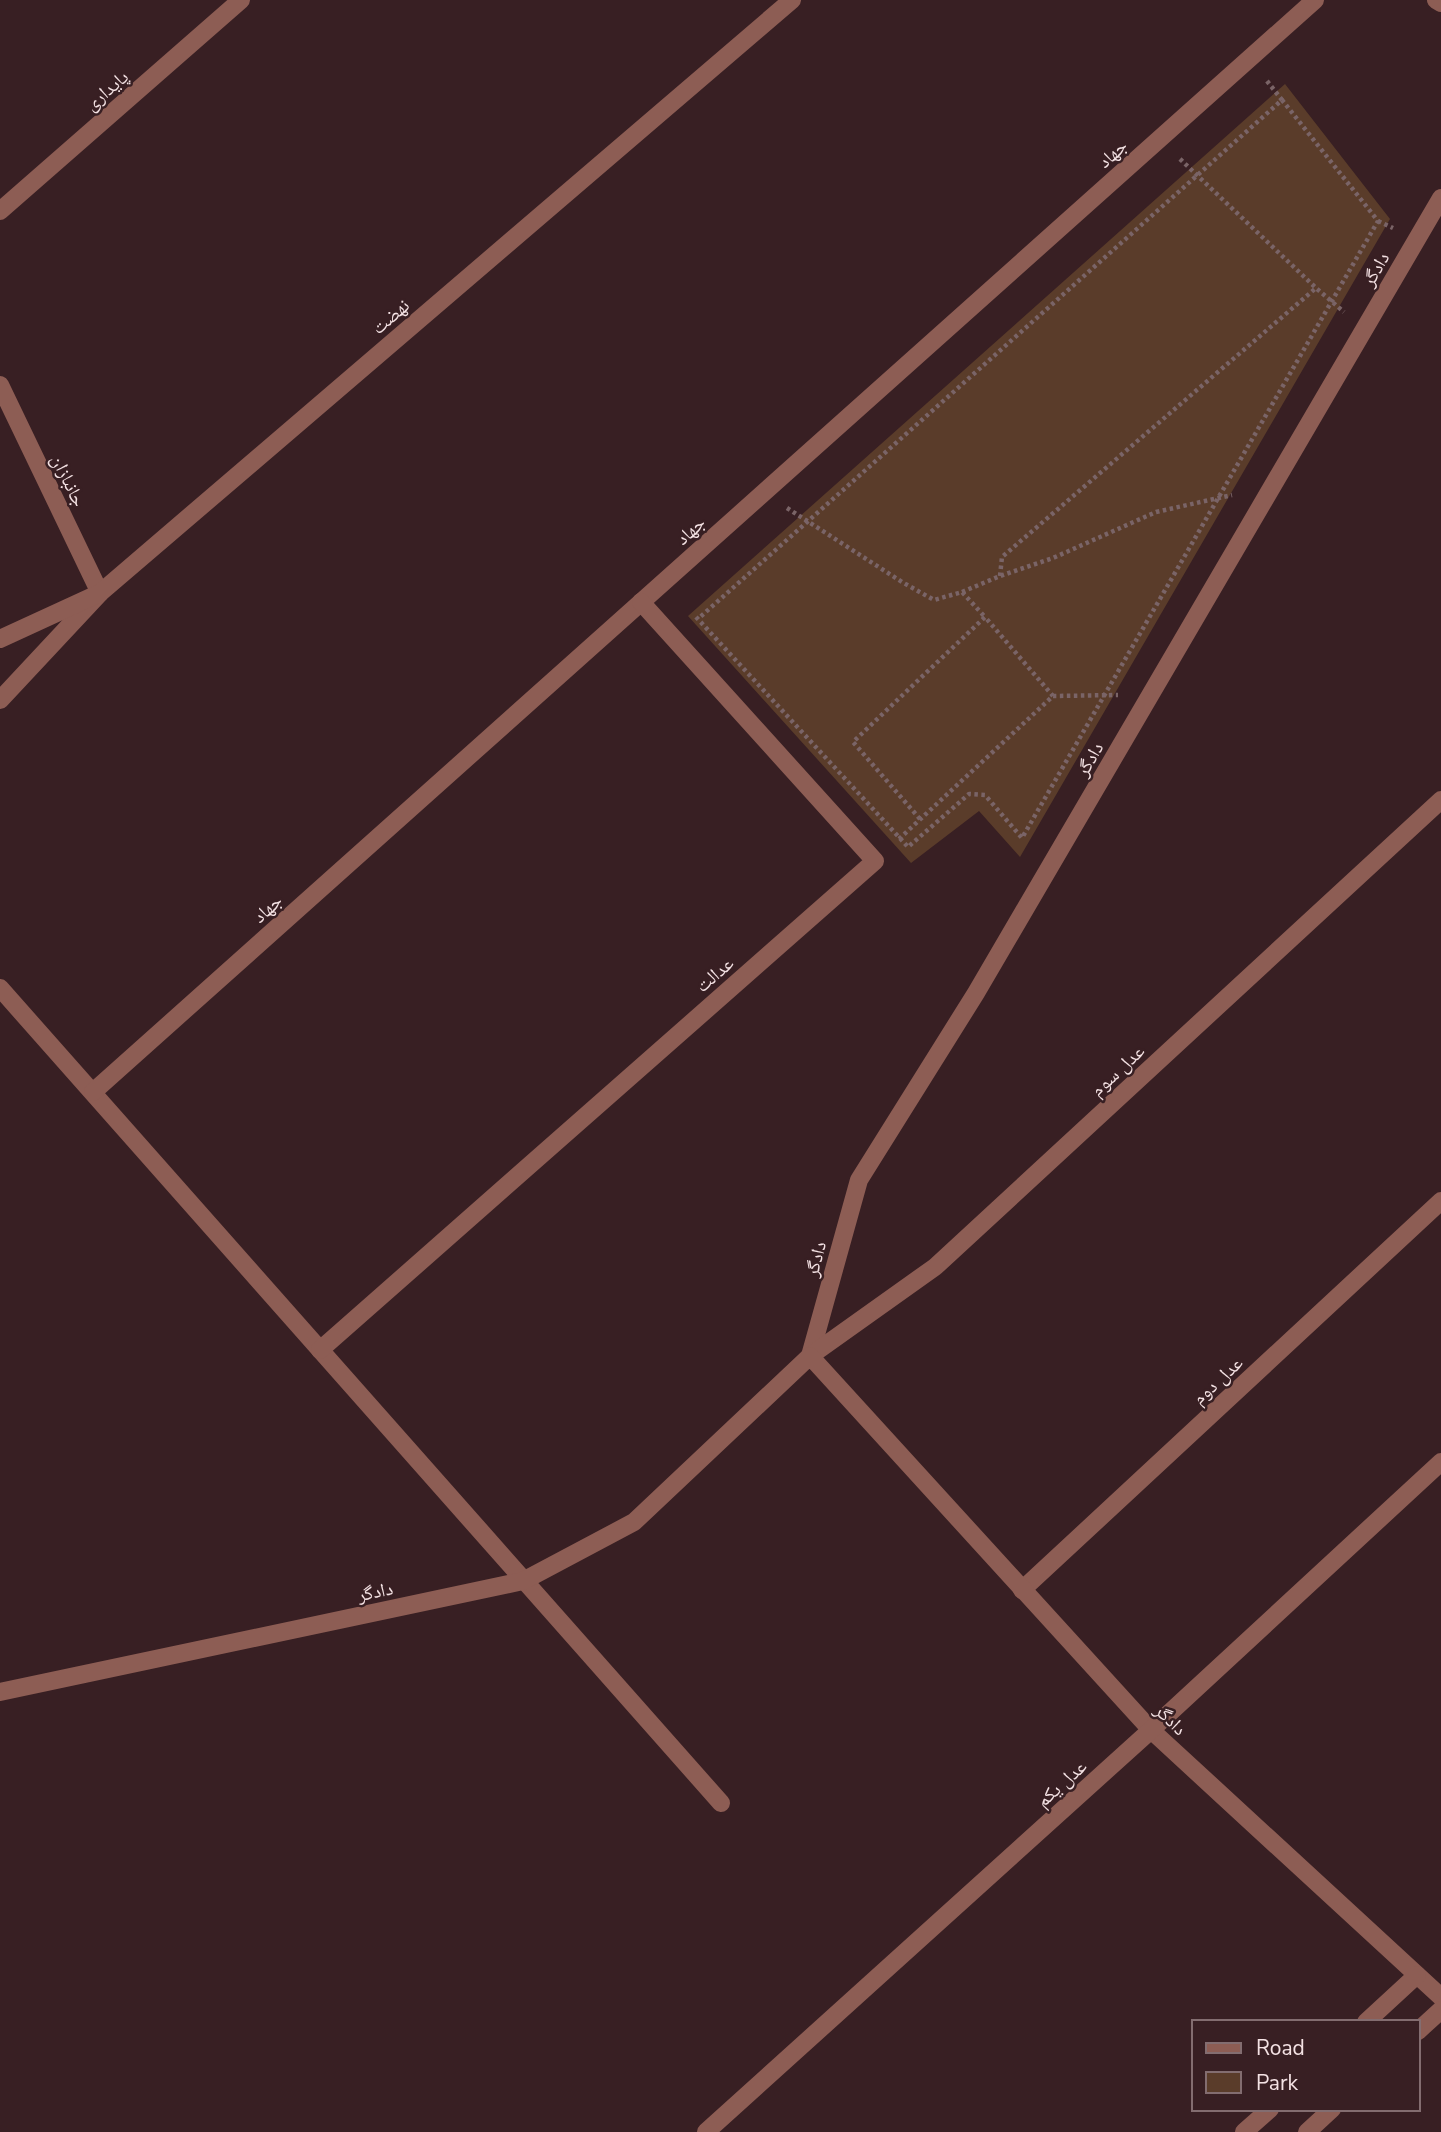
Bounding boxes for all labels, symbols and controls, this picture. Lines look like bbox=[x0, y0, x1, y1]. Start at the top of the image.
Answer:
street label: پایداری bbox=[79, 64, 134, 117]
street label: جهاد bbox=[1092, 133, 1133, 174]
street label: دادگر bbox=[1355, 247, 1396, 292]
street label: نهضت bbox=[366, 293, 415, 341]
street label: جانبازان bbox=[44, 450, 92, 511]
street label: جهاد bbox=[670, 510, 711, 551]
street label: دادگر bbox=[1069, 737, 1110, 782]
street label: جهاد bbox=[247, 888, 288, 929]
street label: عدالت bbox=[690, 951, 740, 999]
street label: عدل سوم bbox=[1085, 1039, 1151, 1103]
street label: دادگر bbox=[799, 1238, 833, 1281]
street label: عدل دوم bbox=[1187, 1350, 1249, 1411]
street label: دادگر bbox=[354, 1576, 396, 1609]
street label: دادگر bbox=[1148, 1697, 1192, 1742]
street label: عدل یکم bbox=[1031, 1754, 1093, 1813]
legend bbox=[1192, 2020, 1420, 2111]
text: Road bbox=[1256, 2034, 1305, 2062]
text: Park bbox=[1256, 2069, 1298, 2097]

